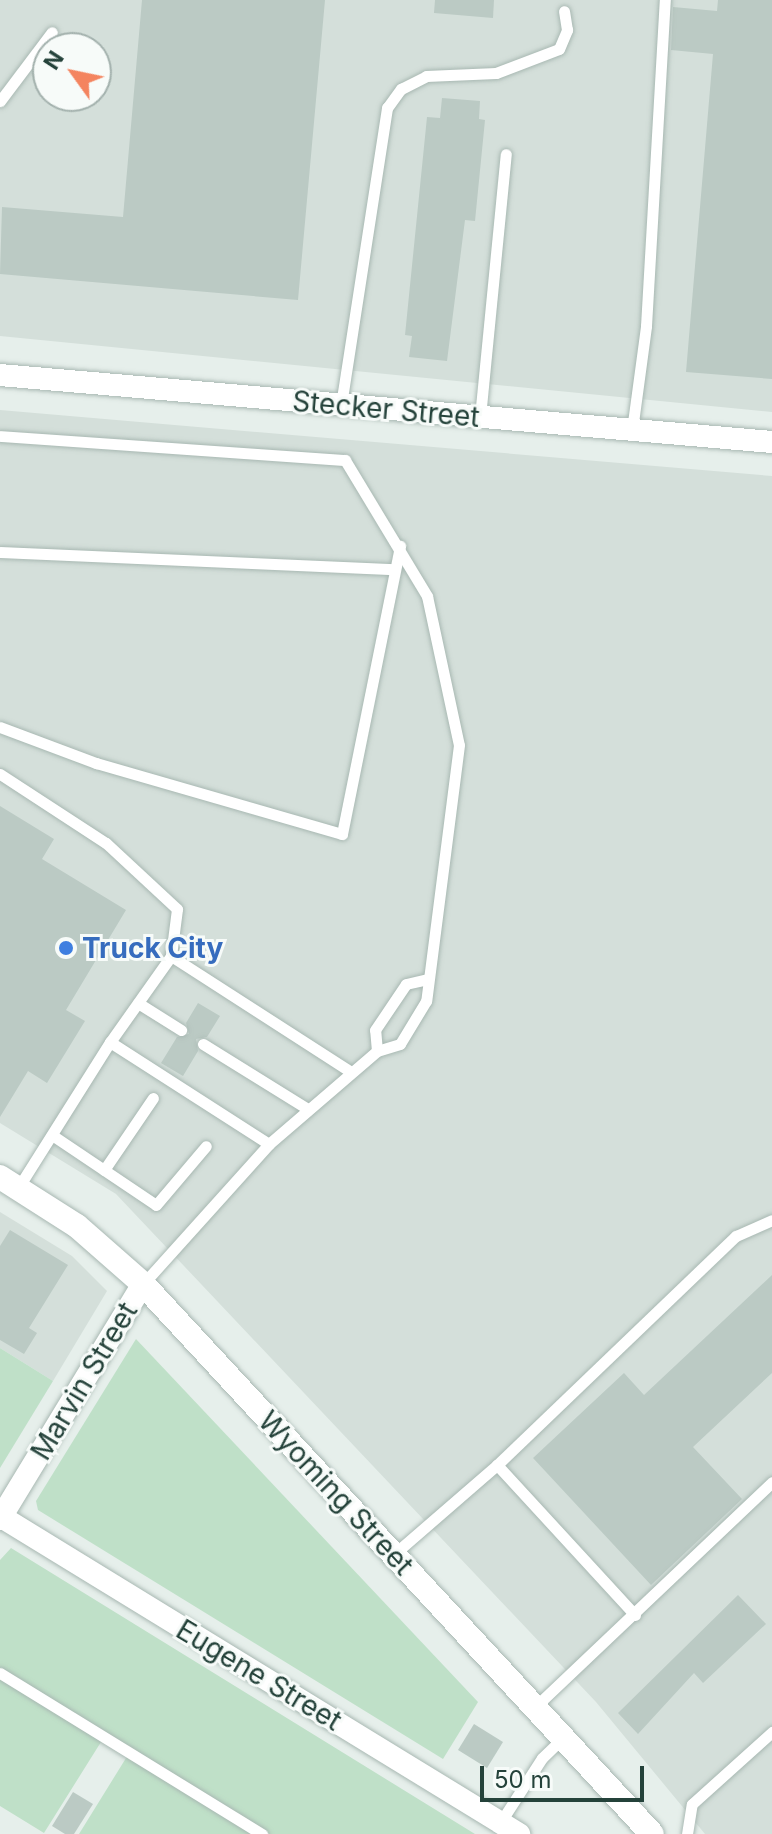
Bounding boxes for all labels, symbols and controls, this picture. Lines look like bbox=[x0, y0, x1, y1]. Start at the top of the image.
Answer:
north arrow bbox=[32, 32, 112, 112]
text: N bbox=[38, 46, 69, 74]
street label: Stecker Street bbox=[291, 384, 481, 434]
place label: Truck City bbox=[82, 931, 223, 965]
marker: Truck City bbox=[57, 939, 75, 957]
street label: Marvin Street bbox=[24, 1296, 144, 1466]
street label: Wyoming Street bbox=[252, 1404, 420, 1582]
street label: Eugene Street bbox=[170, 1613, 348, 1737]
scale bar bbox=[484, 1750, 648, 1800]
text: 50 m bbox=[494, 1765, 552, 1794]

